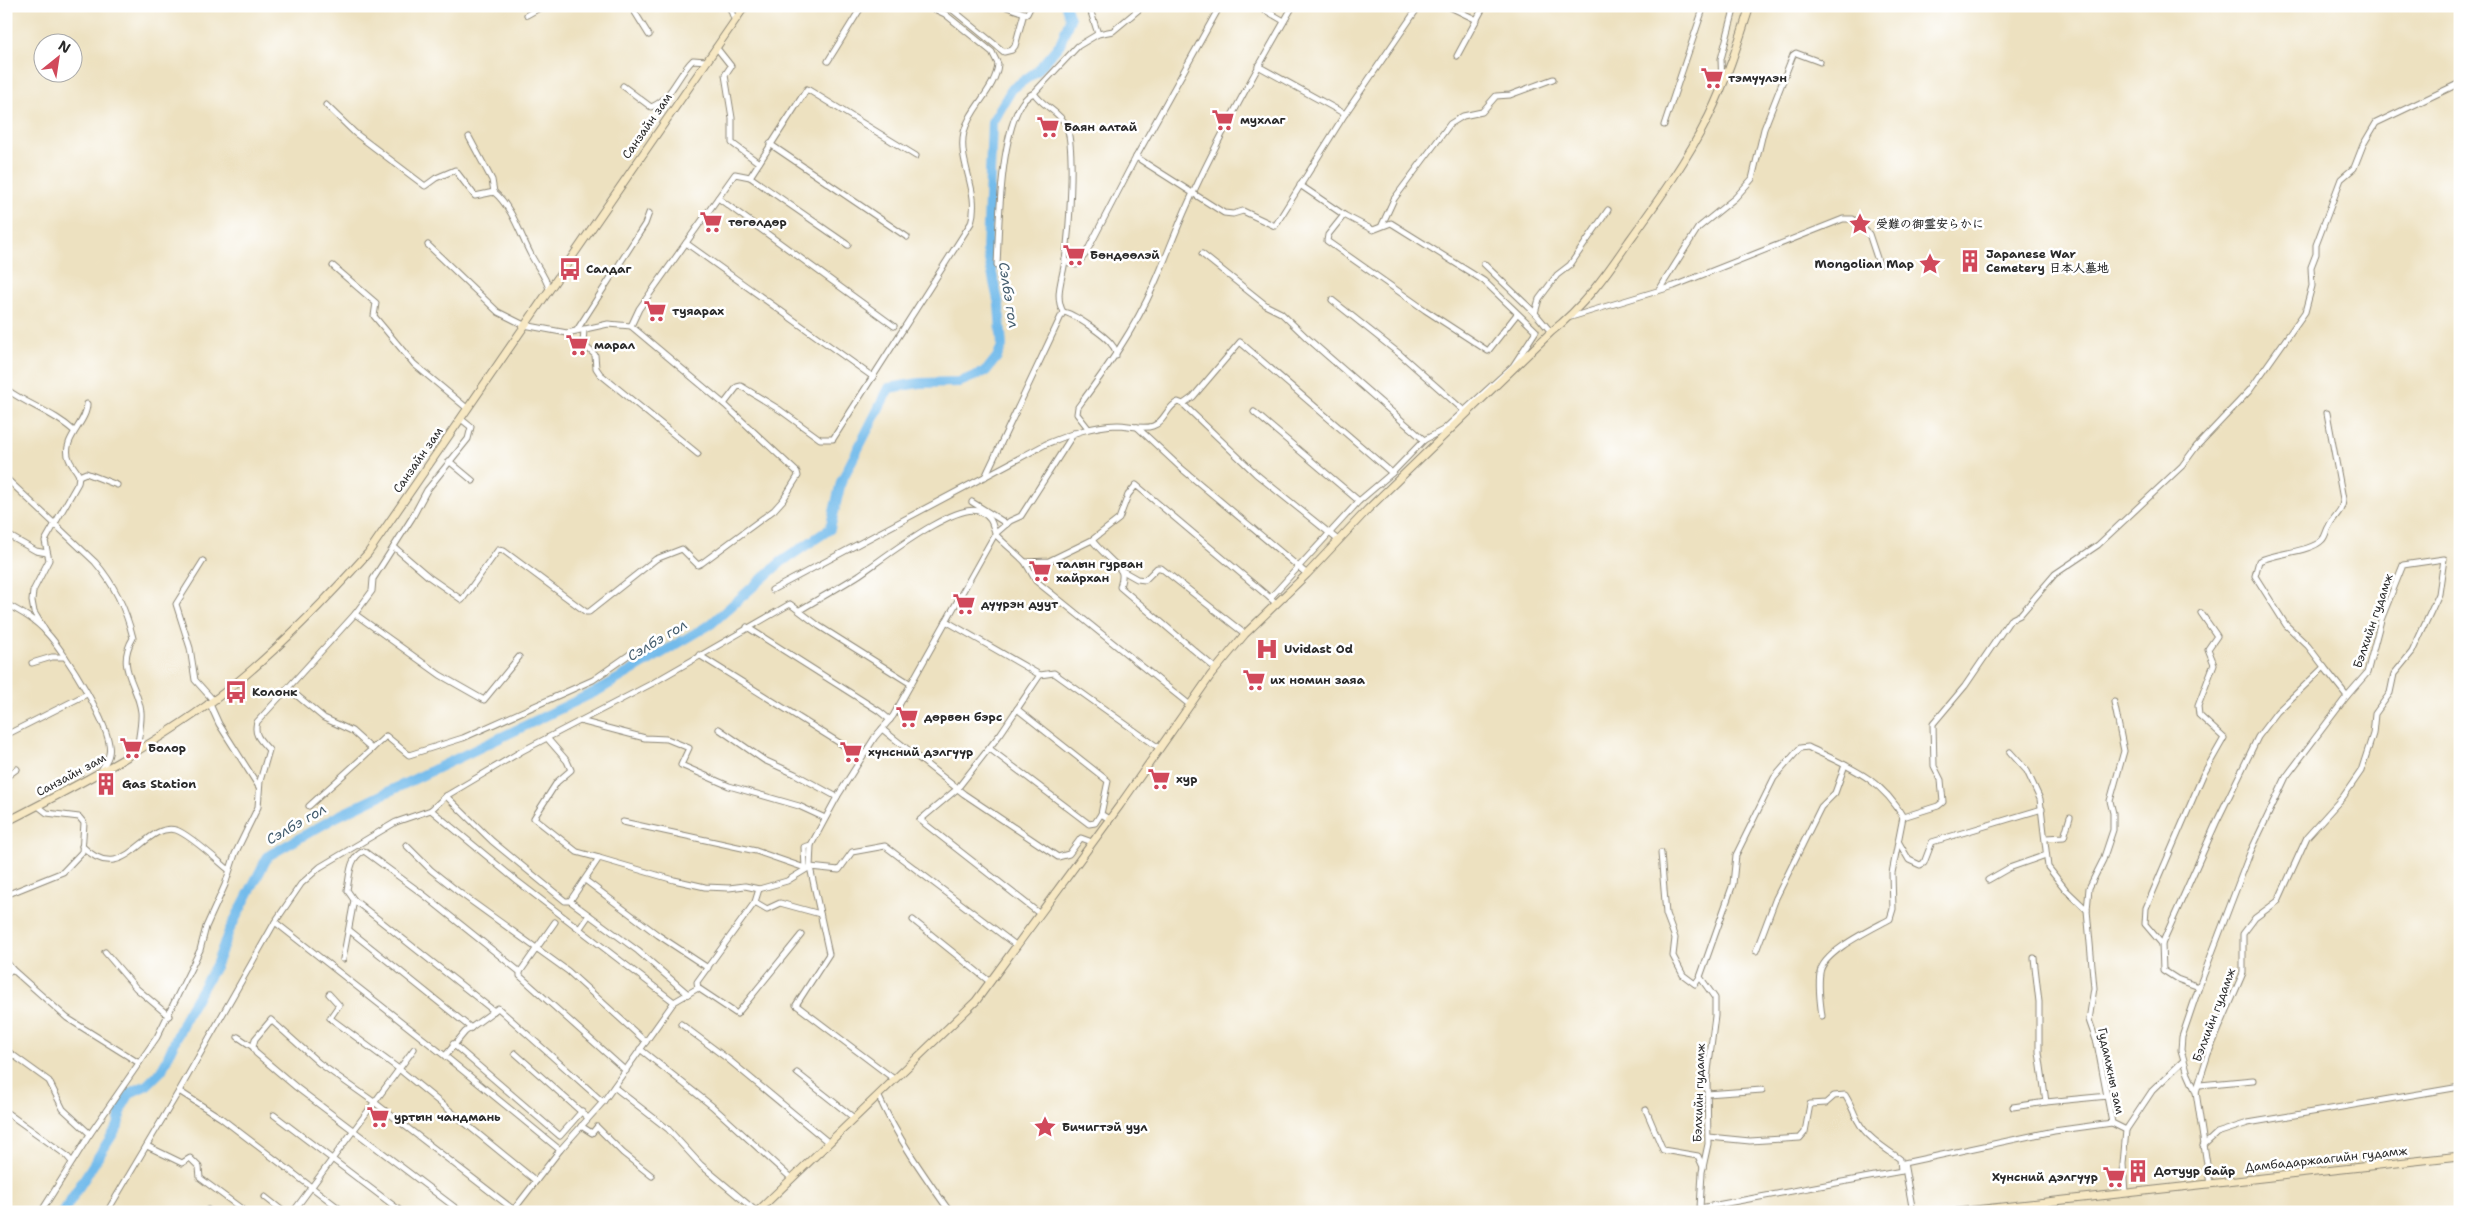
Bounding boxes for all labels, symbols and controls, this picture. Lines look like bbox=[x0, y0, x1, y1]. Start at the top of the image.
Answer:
north arrow bbox=[32, 32, 82, 82]
text: N bbox=[55, 36, 74, 57]
supermarket icon: тэмүүлэн bbox=[1699, 65, 1725, 91]
place label: тэмүүлэн bbox=[1728, 70, 1787, 86]
street label: Санзайн зам bbox=[618, 90, 676, 162]
supermarket icon: мухлаг bbox=[1210, 107, 1236, 133]
place label: мухлаг bbox=[1240, 112, 1287, 128]
supermarket icon: Баян алтай bbox=[1035, 114, 1061, 140]
place label: Баян алтай bbox=[1064, 119, 1138, 135]
supermarket icon: төгөлдөр bbox=[698, 209, 724, 235]
place icon: 受難の御霊安らかに bbox=[1847, 211, 1873, 237]
place label: төгөлдөр bbox=[728, 214, 787, 230]
place label: 受難の御霊安らかに bbox=[1876, 216, 1984, 232]
supermarket icon: Бөндөөлэй bbox=[1061, 242, 1087, 268]
place label: Japanese War Cemetery 日本人墓地 bbox=[1986, 246, 2109, 276]
place label: Бөндөөлэй bbox=[1090, 247, 1160, 263]
building icon: Japanese War Cemetery 日本人墓地 bbox=[1957, 248, 1983, 274]
place icon: Mongolian Map bbox=[1917, 251, 1943, 277]
bus stop icon: Салдаг bbox=[557, 256, 583, 282]
place label: Mongolian Map bbox=[1815, 256, 1914, 272]
place label: Салдаг bbox=[586, 261, 632, 277]
water label: Сэлбэ гол bbox=[995, 261, 1023, 330]
supermarket icon: туяарах bbox=[642, 298, 668, 324]
place label: туяарах bbox=[672, 303, 724, 319]
supermarket icon: марал bbox=[564, 332, 590, 358]
place label: марал bbox=[594, 337, 636, 353]
street label: Санзайн зам bbox=[389, 424, 447, 496]
place label: талын гурван хайрхан bbox=[1056, 556, 1143, 586]
supermarket icon: талын гурван хайрхан bbox=[1027, 558, 1053, 584]
street label: Бэлхийн гудамж bbox=[2349, 572, 2397, 670]
supermarket icon: дүүрэн дуут bbox=[951, 591, 977, 617]
place label: дүүрэн дуут bbox=[981, 596, 1059, 612]
water label: Сэлбэ гол bbox=[624, 615, 690, 665]
hospital icon: Uvidast Od bbox=[1254, 636, 1280, 662]
place label: Uvidast Od bbox=[1284, 641, 1353, 657]
supermarket icon: их номин заяа bbox=[1241, 667, 1267, 693]
place label: их номин заяа bbox=[1270, 672, 1366, 688]
bus stop icon: Колонк bbox=[223, 679, 249, 705]
place label: Колонк bbox=[252, 684, 298, 700]
supermarket icon: дөрвөн бэрс bbox=[894, 704, 920, 730]
place label: дөрвөн бэрс bbox=[924, 709, 1002, 725]
supermarket icon: Болор bbox=[118, 735, 144, 761]
supermarket icon: хүнсний дэлгүүр bbox=[838, 739, 864, 765]
place label: Болор bbox=[148, 740, 186, 756]
place label: хүнсний дэлгүүр bbox=[868, 744, 973, 760]
street label: Санзайн зам bbox=[33, 750, 109, 800]
supermarket icon: хур bbox=[1146, 766, 1172, 792]
building icon: Gas Station bbox=[93, 771, 119, 797]
place label: хур bbox=[1176, 771, 1197, 787]
place label: Gas Station bbox=[122, 776, 196, 792]
water label: Сэлбэ гол bbox=[263, 799, 330, 848]
street label: Бэлхийн гудамж bbox=[2189, 966, 2239, 1064]
street label: Гудамжны зам bbox=[2094, 1026, 2128, 1116]
street label: Бэлхийн гудамж bbox=[1689, 1043, 1709, 1143]
supermarket icon: уртын чандмань bbox=[365, 1104, 391, 1130]
place label: уртын чандмань bbox=[394, 1109, 501, 1125]
place icon: Бичигтэй уул bbox=[1032, 1114, 1058, 1140]
place label: Бичигтэй уул bbox=[1062, 1119, 1148, 1135]
street label: Дамбадаржаагийн гудамж bbox=[2244, 1143, 2408, 1175]
building icon: Дотуур байр bbox=[2125, 1158, 2151, 1184]
place label: Дотуур байр bbox=[2154, 1163, 2235, 1179]
supermarket icon: Хүнсний дэлгүүр bbox=[2101, 1164, 2127, 1190]
place label: Хүнсний дэлгүүр bbox=[1992, 1169, 2098, 1185]

